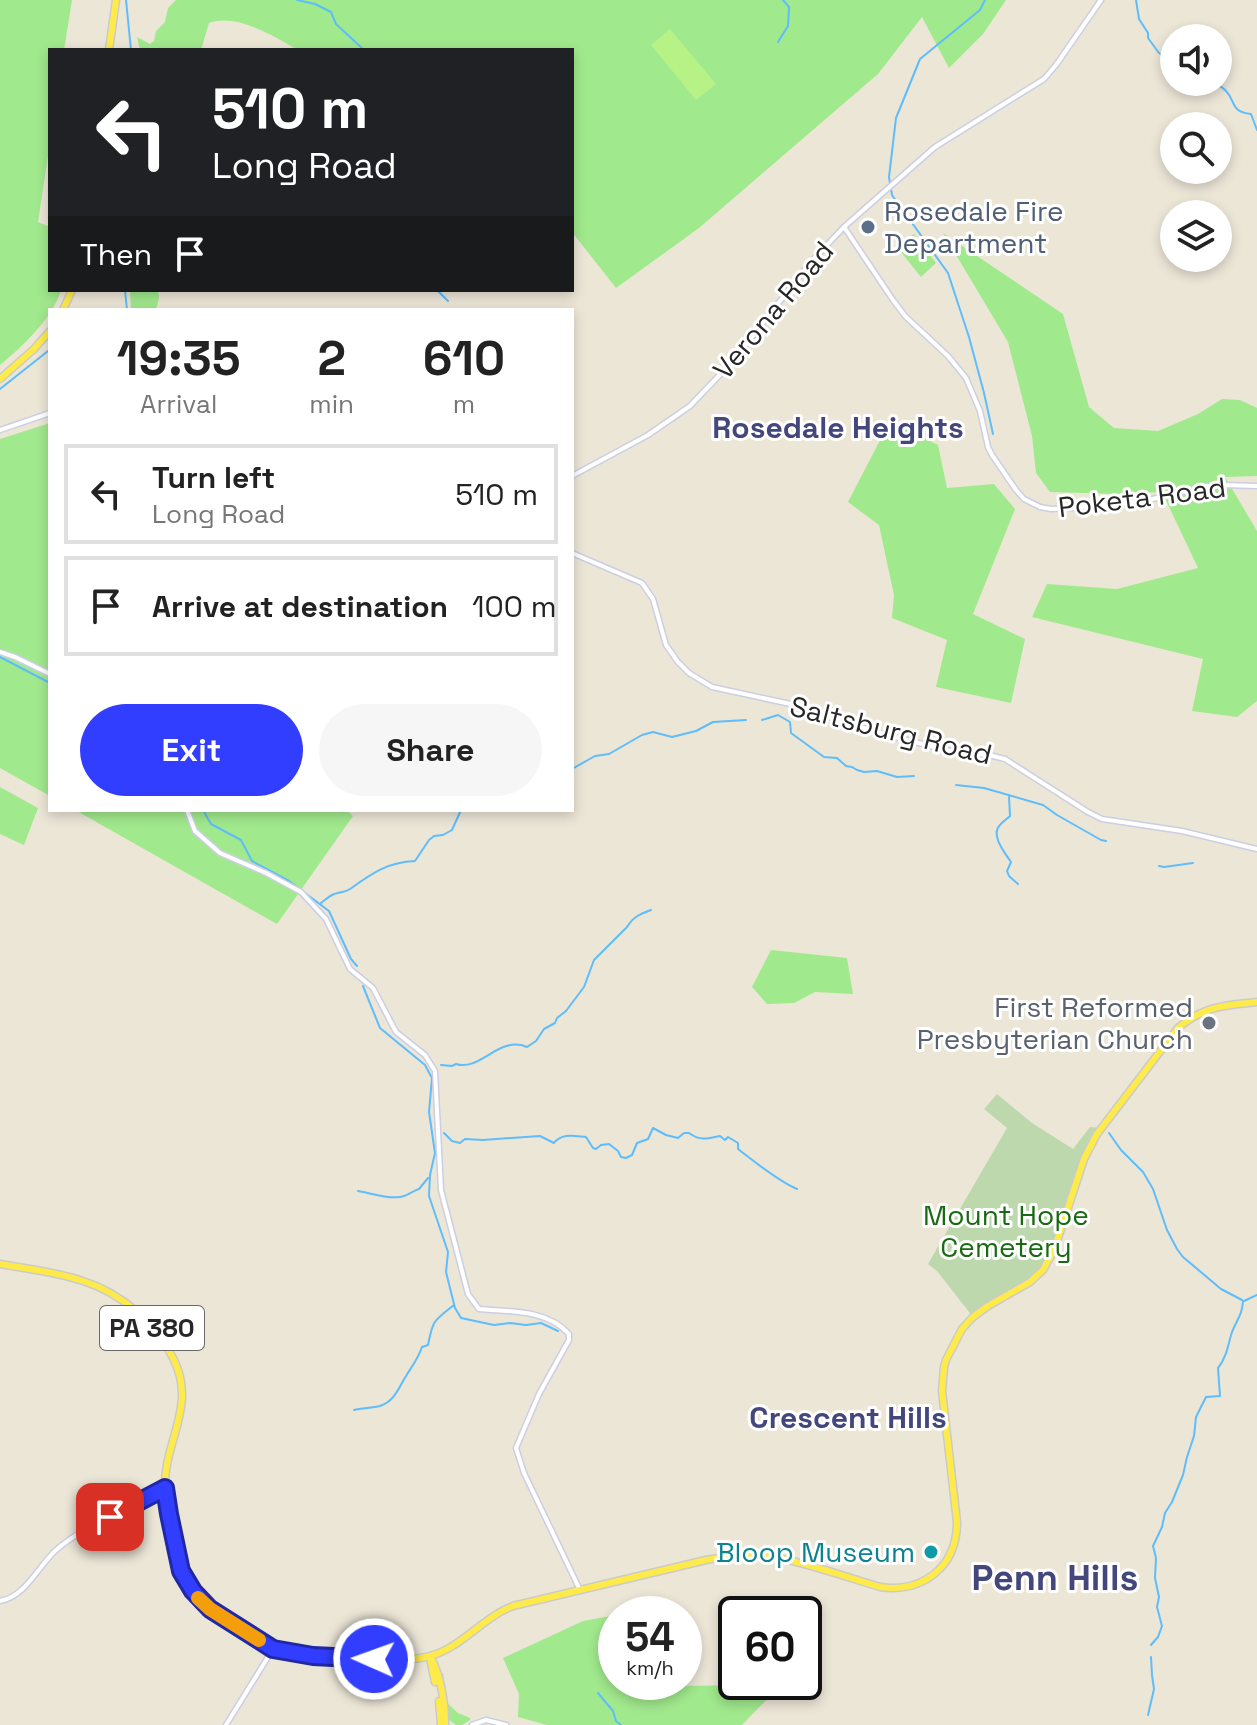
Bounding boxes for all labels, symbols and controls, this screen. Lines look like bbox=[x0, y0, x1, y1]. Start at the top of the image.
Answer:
map controls bbox=[1160, 24, 1232, 272]
button: sound bbox=[1160, 24, 1232, 96]
text: 510 m bbox=[212, 73, 368, 144]
icon: left bbox=[80, 80, 184, 184]
button: search bbox=[1160, 112, 1232, 184]
text: Long Road bbox=[212, 143, 397, 189]
place label: Rosedale Fire Department bbox=[884, 193, 1064, 261]
button: layers bbox=[1160, 200, 1232, 272]
marker: Rosedale Fire Department bbox=[859, 218, 877, 236]
icon: arrive bbox=[168, 232, 212, 276]
street label: Verona Road bbox=[705, 234, 841, 386]
text: Then bbox=[80, 235, 152, 274]
text: 19:35 bbox=[117, 328, 241, 389]
text: 2 bbox=[317, 328, 346, 389]
text: 610 bbox=[423, 328, 505, 389]
text: Arrival bbox=[140, 387, 217, 421]
text: min bbox=[309, 387, 354, 421]
text: m bbox=[453, 387, 475, 421]
district label: Rosedale Heights bbox=[712, 408, 964, 447]
text: Turn left bbox=[152, 458, 275, 497]
street label: Poketa Road bbox=[1056, 469, 1228, 525]
icon: left bbox=[84, 472, 128, 516]
text: 510 m bbox=[455, 475, 538, 514]
text: Long Road bbox=[152, 497, 285, 531]
icon: arrive bbox=[84, 584, 128, 628]
text: Arrive at destination bbox=[152, 587, 448, 626]
text: 100 m bbox=[472, 587, 557, 626]
street label: Saltsburg Road bbox=[786, 688, 996, 772]
button: Exit bbox=[80, 704, 303, 796]
button: Share bbox=[319, 704, 542, 796]
place label: First Reformed Presbyterian Church bbox=[917, 989, 1193, 1057]
marker: First Reformed Presbyterian Church bbox=[1200, 1014, 1218, 1032]
park label: Mount Hope Cemetery bbox=[923, 1197, 1089, 1265]
road number: PA 380 bbox=[100, 1306, 204, 1350]
district label: Crescent Hills bbox=[749, 1398, 947, 1437]
pin bbox=[76, 1483, 144, 1551]
icon: arrive bbox=[88, 1495, 132, 1539]
place label: Bloop Museum bbox=[716, 1534, 915, 1570]
marker: Bloop Museum bbox=[922, 1543, 940, 1561]
district label: Penn Hills bbox=[972, 1555, 1138, 1601]
speed limit sign: 60 bbox=[718, 1596, 822, 1700]
text: 54 bbox=[625, 1612, 675, 1663]
position arrow bbox=[332, 1617, 416, 1701]
text: km/h bbox=[626, 1655, 674, 1681]

